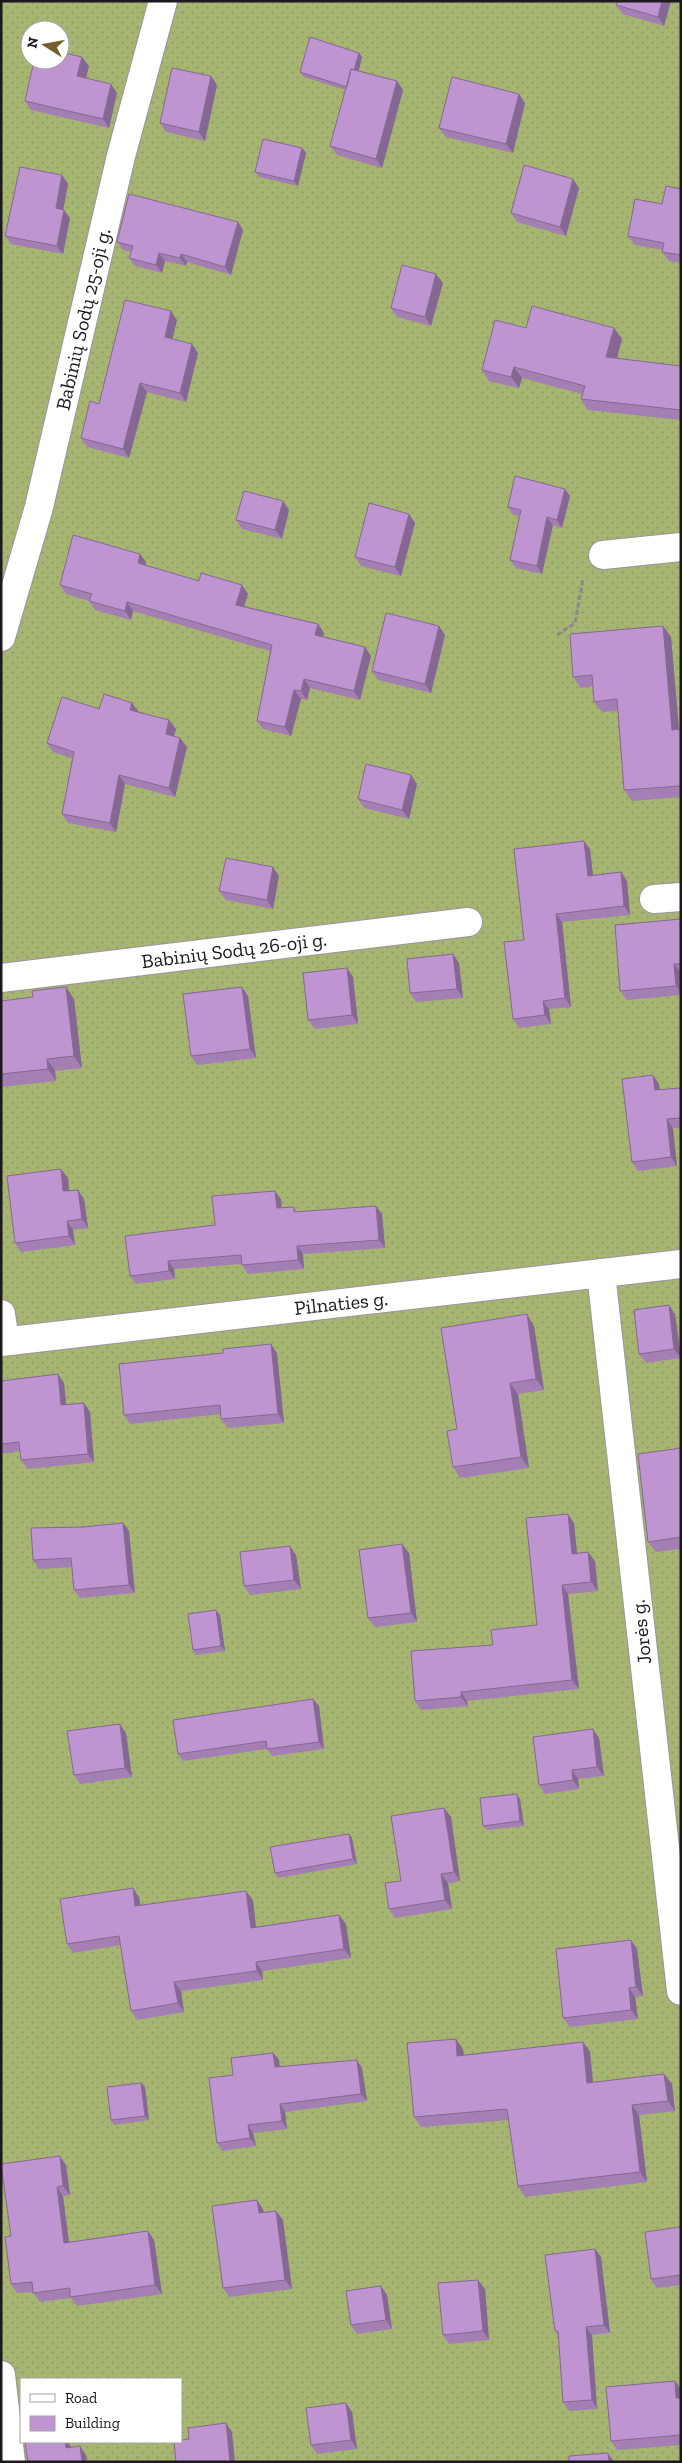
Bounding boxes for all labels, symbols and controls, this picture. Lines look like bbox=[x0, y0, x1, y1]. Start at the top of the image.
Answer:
north arrow bbox=[20, 20, 70, 70]
text: N bbox=[23, 35, 42, 49]
street label: Babinių Sodų 25-oji g. bbox=[50, 226, 116, 412]
street label: Babinių Sodų 26-oji g. bbox=[140, 927, 328, 973]
street label: Pilnaties g. bbox=[293, 1286, 389, 1320]
street label: Jorės g. bbox=[626, 1599, 656, 1665]
legend bbox=[20, 2378, 182, 2443]
text: Road bbox=[65, 2389, 98, 2407]
text: Building bbox=[65, 2414, 120, 2432]

